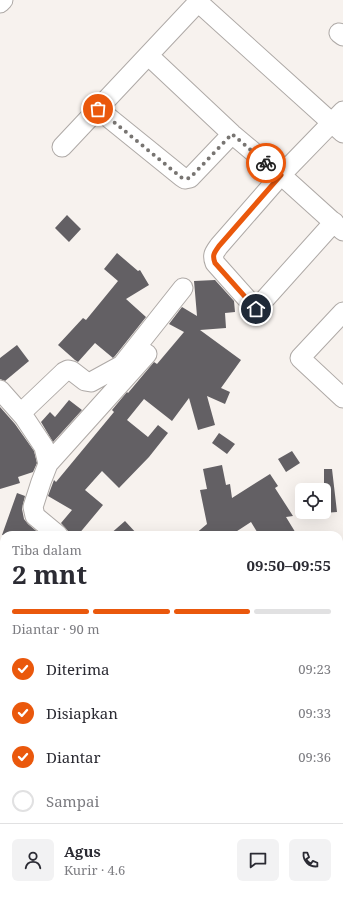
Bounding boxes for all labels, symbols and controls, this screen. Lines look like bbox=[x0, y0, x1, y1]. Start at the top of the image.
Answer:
pin bbox=[81, 92, 115, 126]
icon: bag bbox=[87, 98, 109, 120]
courier bbox=[246, 143, 286, 183]
icon: bike bbox=[255, 152, 277, 174]
pin bbox=[239, 292, 273, 326]
icon: home bbox=[245, 298, 267, 320]
map controls bbox=[295, 483, 331, 519]
button: locate bbox=[295, 483, 331, 519]
text: Tiba dalam bbox=[12, 541, 82, 559]
text: 09:50–09:55 bbox=[247, 555, 331, 575]
text: 2 mnt bbox=[12, 556, 87, 592]
text: Diantar · 90 m bbox=[12, 620, 100, 638]
icon: check bbox=[12, 658, 34, 680]
text: Diterima bbox=[46, 659, 110, 679]
text: 09:23 bbox=[298, 660, 331, 678]
icon: check bbox=[12, 702, 34, 724]
text: Disiapkan bbox=[46, 703, 118, 723]
text: 09:33 bbox=[298, 704, 331, 722]
icon: check bbox=[12, 746, 34, 768]
text: Diantar bbox=[46, 747, 101, 767]
text: 09:36 bbox=[298, 748, 331, 766]
text: Sampai bbox=[46, 791, 99, 811]
button: person bbox=[12, 839, 54, 881]
button: chat bbox=[237, 839, 279, 881]
button: phone bbox=[289, 839, 331, 881]
text: Agus bbox=[64, 841, 101, 861]
text: Kurir · 4.6 bbox=[64, 861, 125, 879]

